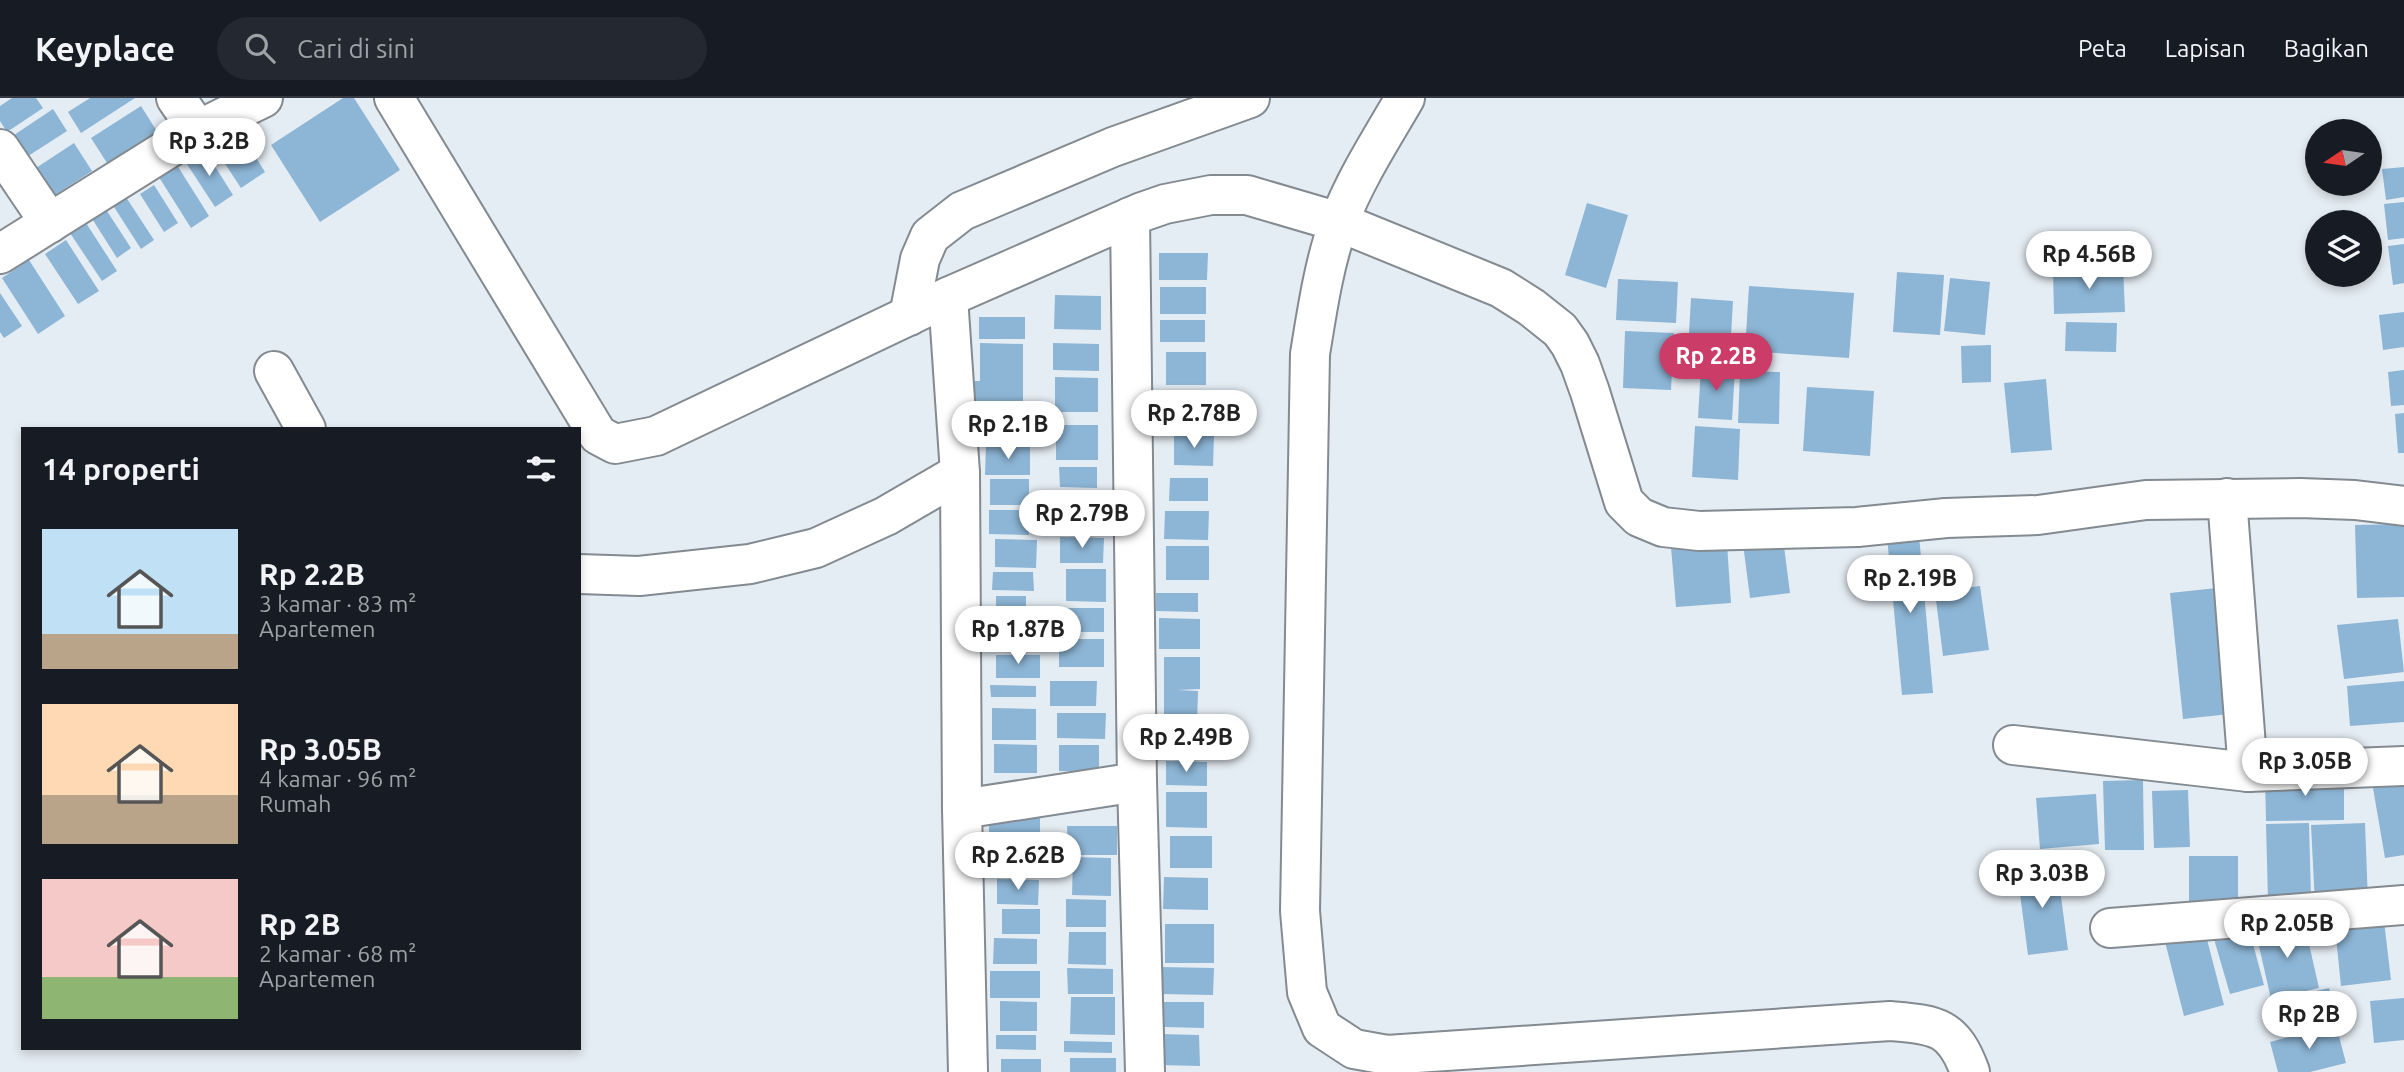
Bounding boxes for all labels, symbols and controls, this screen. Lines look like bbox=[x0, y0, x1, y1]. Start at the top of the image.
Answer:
search box bbox=[217, 17, 707, 80]
icon: search bbox=[241, 29, 279, 67]
text: Keyplace bbox=[35, 30, 175, 67]
text: Cari di sini bbox=[297, 34, 415, 63]
text: Peta bbox=[2078, 35, 2127, 62]
text: Lapisan bbox=[2165, 35, 2246, 62]
text: Bagikan bbox=[2284, 35, 2369, 62]
pin: Rp 3.2B bbox=[144, 118, 274, 178]
north arrow bbox=[2305, 119, 2382, 196]
map controls bbox=[2305, 119, 2382, 287]
text: Rp 3.2B bbox=[168, 128, 250, 153]
button: layers bbox=[2305, 210, 2382, 287]
pin: Rp 4.56B bbox=[2017, 232, 2161, 291]
text: Rp 4.56B bbox=[2042, 241, 2136, 266]
pin: Rp 2.2B bbox=[1651, 334, 1781, 393]
text: Rp 2.2B bbox=[1675, 343, 1757, 368]
pin: Rp 2.78B bbox=[1122, 390, 1266, 450]
text: Rp 2.78B bbox=[1147, 400, 1241, 425]
pin: Rp 2.1B bbox=[943, 402, 1073, 461]
text: Rp 2.1B bbox=[967, 411, 1049, 436]
icon: filters bbox=[522, 450, 560, 488]
text: 14 properti bbox=[42, 452, 200, 486]
pin: Rp 2.79B bbox=[1010, 490, 1154, 550]
text: Rp 2.79B bbox=[1035, 500, 1129, 525]
pin: Rp 2.19B bbox=[1838, 556, 1982, 615]
icon: home bbox=[98, 557, 182, 641]
text: Rp 2.2B bbox=[259, 557, 365, 591]
text: Rp 2.19B bbox=[1863, 565, 1957, 590]
text: 3 kamar · 83 m² bbox=[259, 591, 417, 616]
pin: Rp 1.87B bbox=[946, 606, 1090, 666]
text: Apartemen bbox=[259, 616, 375, 641]
text: Rp 1.87B bbox=[971, 616, 1065, 641]
pin: Rp 2.49B bbox=[1114, 714, 1258, 774]
text: Rp 2.49B bbox=[1139, 724, 1233, 749]
icon: home bbox=[98, 732, 182, 816]
text: Rp 3.05B bbox=[259, 732, 382, 766]
pin: Rp 3.05B bbox=[2233, 738, 2377, 798]
text: Rp 3.05B bbox=[2258, 748, 2352, 773]
text: 4 kamar · 96 m² bbox=[259, 766, 417, 791]
text: Rumah bbox=[259, 791, 331, 816]
pin: Rp 2.62B bbox=[946, 832, 1090, 892]
text: Rp 2.62B bbox=[971, 842, 1065, 867]
pin: Rp 3.03B bbox=[1970, 850, 2114, 910]
text: Rp 3.03B bbox=[1995, 860, 2089, 885]
pin: Rp 2.05B bbox=[2215, 900, 2359, 960]
icon: home bbox=[98, 907, 182, 991]
text: Rp 2B bbox=[259, 907, 341, 941]
text: Rp 2.05B bbox=[2240, 910, 2334, 935]
text: 2 kamar · 68 m² bbox=[259, 941, 417, 966]
text: Apartemen bbox=[259, 966, 375, 991]
pin: Rp 2B bbox=[2260, 992, 2358, 1051]
text: Rp 2B bbox=[2278, 1001, 2340, 1026]

